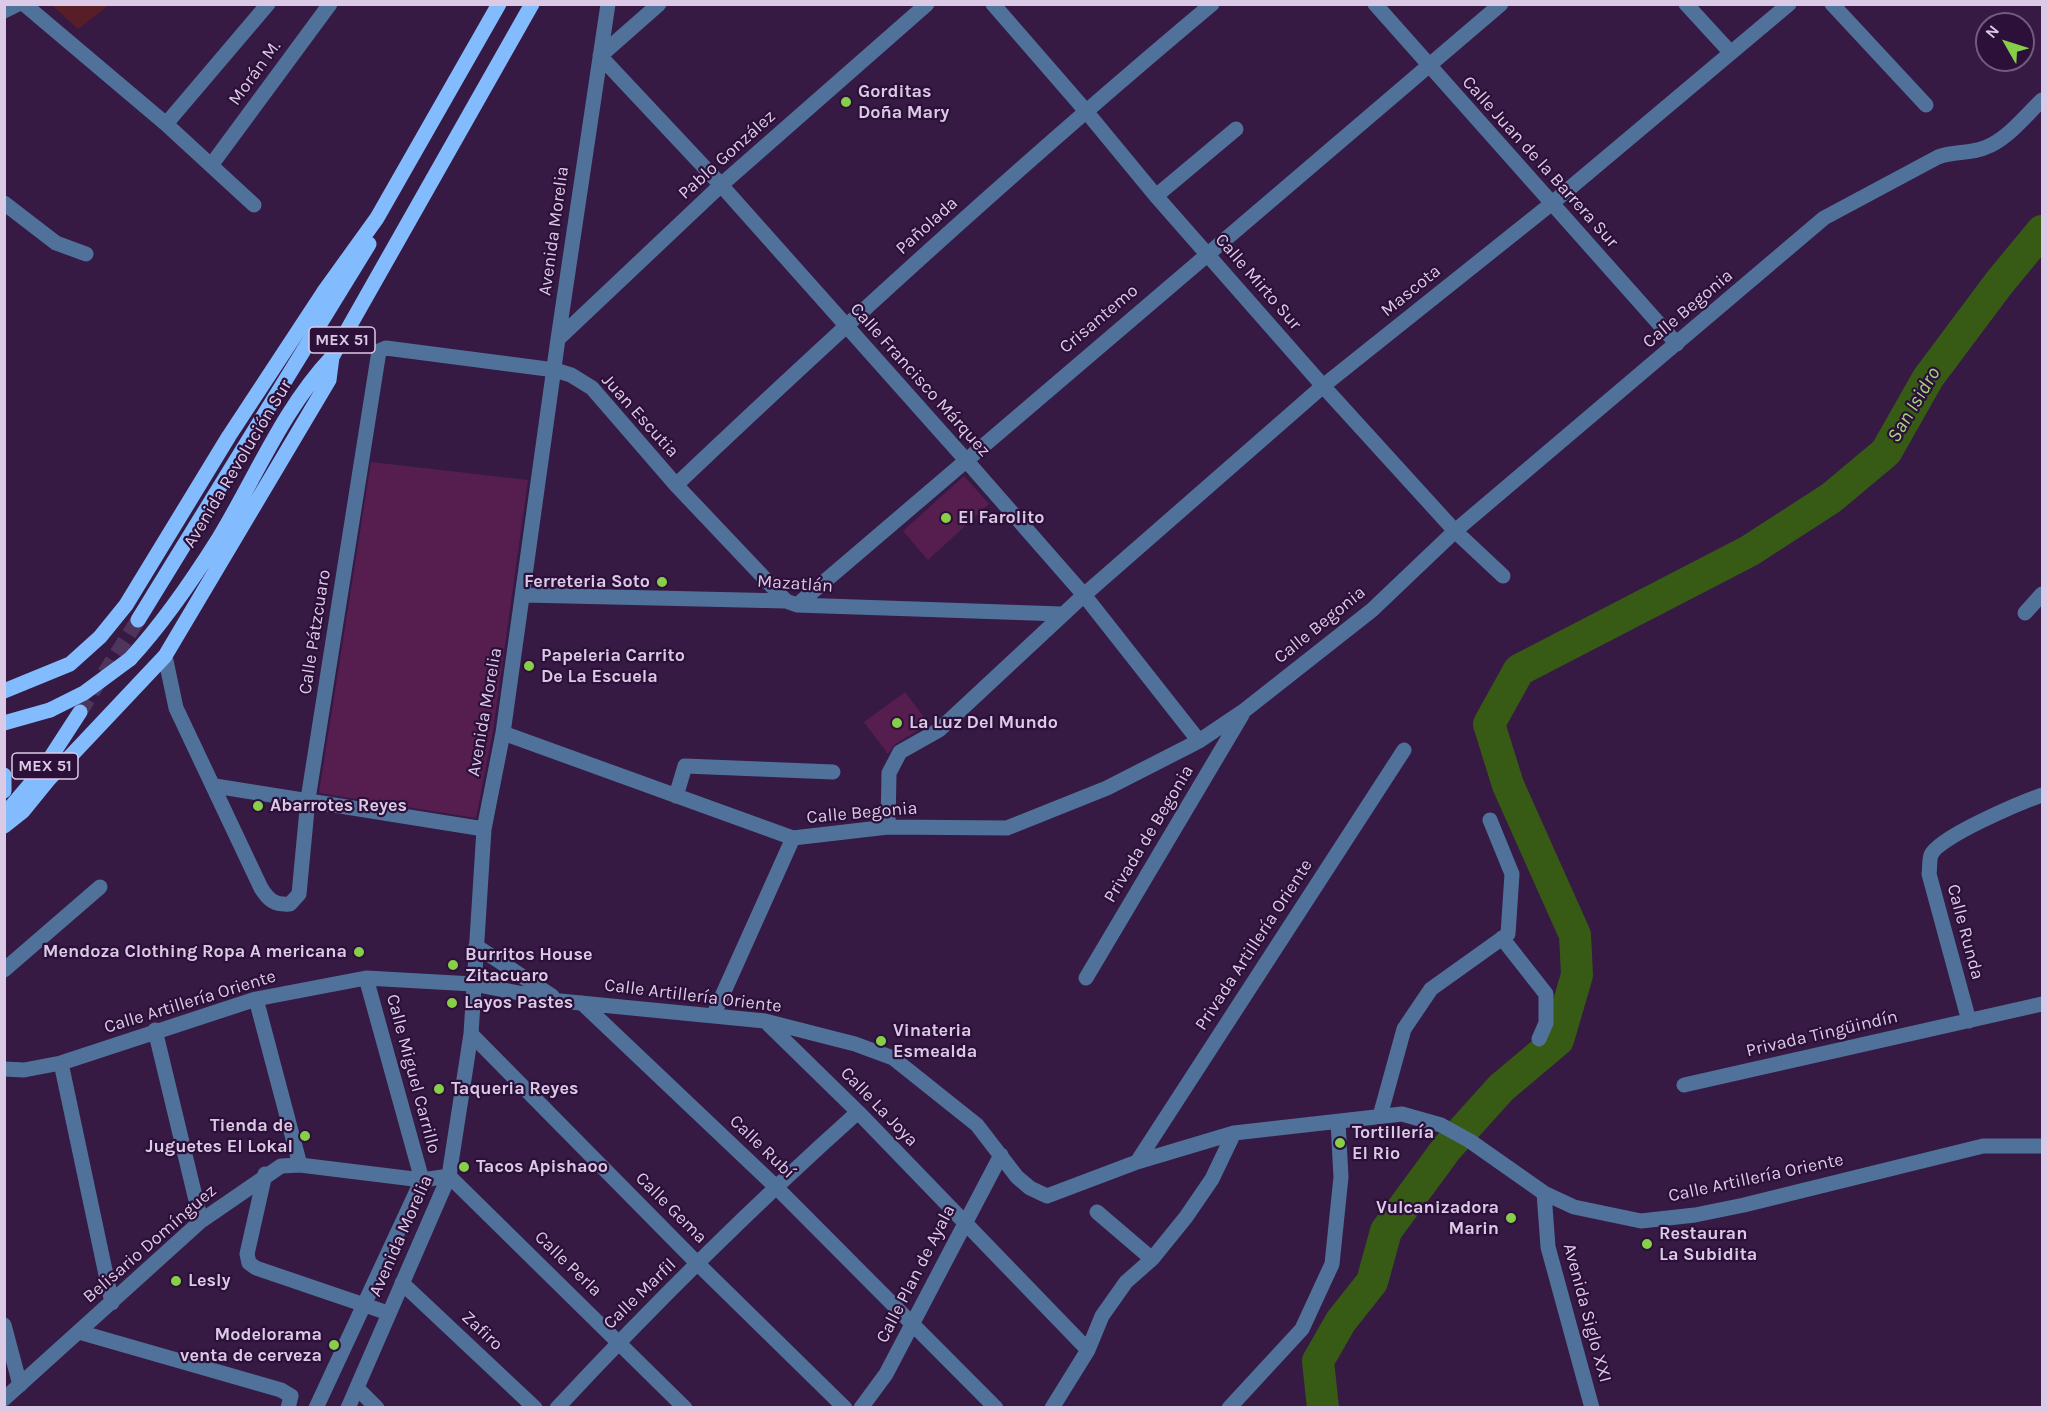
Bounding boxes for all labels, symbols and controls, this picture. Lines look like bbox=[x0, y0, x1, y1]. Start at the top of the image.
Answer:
north arrow bbox=[1975, 12, 2035, 72]
text: N bbox=[1981, 21, 2003, 42]
street label: Morán M. bbox=[224, 36, 286, 110]
street label: Calle Juan de la Barrera Sur bbox=[1457, 72, 1623, 252]
place label: Gorditas Doña Mary bbox=[858, 81, 949, 124]
marker: Gorditas Doña Mary bbox=[839, 95, 853, 109]
street label: Pablo González bbox=[674, 106, 780, 204]
street label: Avenida Morelia bbox=[534, 165, 574, 297]
street label: Pañolada bbox=[891, 193, 963, 259]
street label: Calle Mirto Sur bbox=[1210, 229, 1306, 335]
street label: Mascota bbox=[1377, 260, 1445, 322]
street label: Calle Begonia bbox=[1639, 265, 1737, 353]
street label: Crisantemo bbox=[1055, 280, 1143, 358]
street label: Calle Francisco Márquez bbox=[845, 299, 995, 461]
road number: MEX 51 bbox=[309, 327, 375, 353]
water label: San Isidro bbox=[1882, 363, 1946, 447]
street label: Juan Escutia bbox=[597, 370, 683, 462]
street label: Avenida Revolución Sur bbox=[179, 376, 297, 552]
place label: El Farolito bbox=[958, 507, 1044, 529]
marker: El Farolito bbox=[939, 511, 953, 525]
street label: Calle Pátzcuaro bbox=[294, 568, 336, 696]
place label: Ferreteria Soto bbox=[524, 571, 650, 593]
street label: Mazatlán bbox=[756, 571, 834, 597]
marker: Ferreteria Soto bbox=[655, 575, 669, 589]
street label: Calle Begonia bbox=[1270, 582, 1370, 668]
place label: Papeleria Carrito De La Escuela bbox=[541, 645, 685, 688]
street label: Avenida Morelia bbox=[463, 646, 507, 778]
marker: Papeleria Carrito De La Escuela bbox=[522, 659, 536, 673]
place label: La Luz Del Mundo bbox=[909, 712, 1058, 734]
marker: La Luz Del Mundo bbox=[890, 716, 904, 730]
road number: MEX 51 bbox=[12, 753, 78, 779]
street label: Privada de Begonia bbox=[1099, 761, 1199, 907]
place label: Abarrotes Reyes bbox=[270, 795, 407, 817]
street label: Calle Begonia bbox=[806, 797, 918, 829]
marker: Abarrotes Reyes bbox=[251, 799, 265, 813]
street label: Privada Artillería Oriente bbox=[1191, 855, 1317, 1035]
street label: Calle Runda bbox=[1942, 882, 1988, 982]
place label: Mendoza Clothing Ropa A mericana bbox=[43, 941, 347, 963]
place label: Burritos House Zitacuaro bbox=[465, 944, 593, 986]
marker: Mendoza Clothing Ropa A mericana bbox=[352, 945, 366, 959]
marker: Burritos House Zitacuaro bbox=[446, 958, 460, 972]
street label: Calle Artillería Oriente bbox=[101, 966, 279, 1038]
street label: Calle Artillería Oriente bbox=[603, 974, 783, 1018]
street label: Calle Miguel Carrillo bbox=[381, 992, 445, 1156]
place label: Layos Pastes bbox=[464, 992, 573, 1014]
marker: Layos Pastes bbox=[445, 996, 459, 1010]
street label: Privada Tingüindín bbox=[1744, 1006, 1900, 1062]
place label: Vinateria Esmealda bbox=[893, 1020, 977, 1062]
marker: Vinateria Esmealda bbox=[874, 1034, 888, 1048]
street label: Calle La Joya bbox=[836, 1063, 922, 1151]
place label: Taqueria Reyes bbox=[451, 1078, 578, 1100]
marker: Taqueria Reyes bbox=[432, 1082, 446, 1096]
street label: Calle Rubí bbox=[725, 1111, 799, 1183]
place label: Tienda de Juguetes El Lokal bbox=[145, 1115, 293, 1158]
place label: Tortillería El Rio bbox=[1352, 1122, 1434, 1164]
marker: Tienda de Juguetes El Lokal bbox=[298, 1129, 312, 1143]
marker: Tortillería El Rio bbox=[1333, 1136, 1347, 1150]
street label: Calle Artillería Oriente bbox=[1666, 1149, 1846, 1207]
place label: Tacos Apishaoo bbox=[476, 1156, 608, 1178]
marker: Tacos Apishaoo bbox=[457, 1160, 471, 1174]
street label: Calle Gema bbox=[631, 1168, 711, 1248]
street label: Avenida Morelia bbox=[365, 1172, 437, 1300]
street label: Belisario Domínguez bbox=[79, 1180, 221, 1308]
place label: Vulcanizadora Marin bbox=[1376, 1197, 1499, 1240]
street label: Calle Plan de Ayala bbox=[872, 1201, 960, 1347]
marker: Vulcanizadora Marin bbox=[1504, 1211, 1518, 1225]
place label: Restauran La Subidita bbox=[1659, 1223, 1757, 1266]
street label: Calle Perla bbox=[530, 1227, 606, 1301]
marker: Restauran La Subidita bbox=[1640, 1237, 1654, 1251]
street label: Avenida Siglo XXI bbox=[1558, 1241, 1616, 1385]
street label: Calle Marfil bbox=[599, 1254, 681, 1334]
place label: Lesly bbox=[188, 1270, 230, 1292]
marker: Lesly bbox=[169, 1274, 183, 1288]
street label: Zafiro bbox=[457, 1307, 507, 1355]
place label: Modelorama venta de cerveza bbox=[180, 1324, 322, 1366]
marker: Modelorama venta de cerveza bbox=[327, 1338, 341, 1352]

